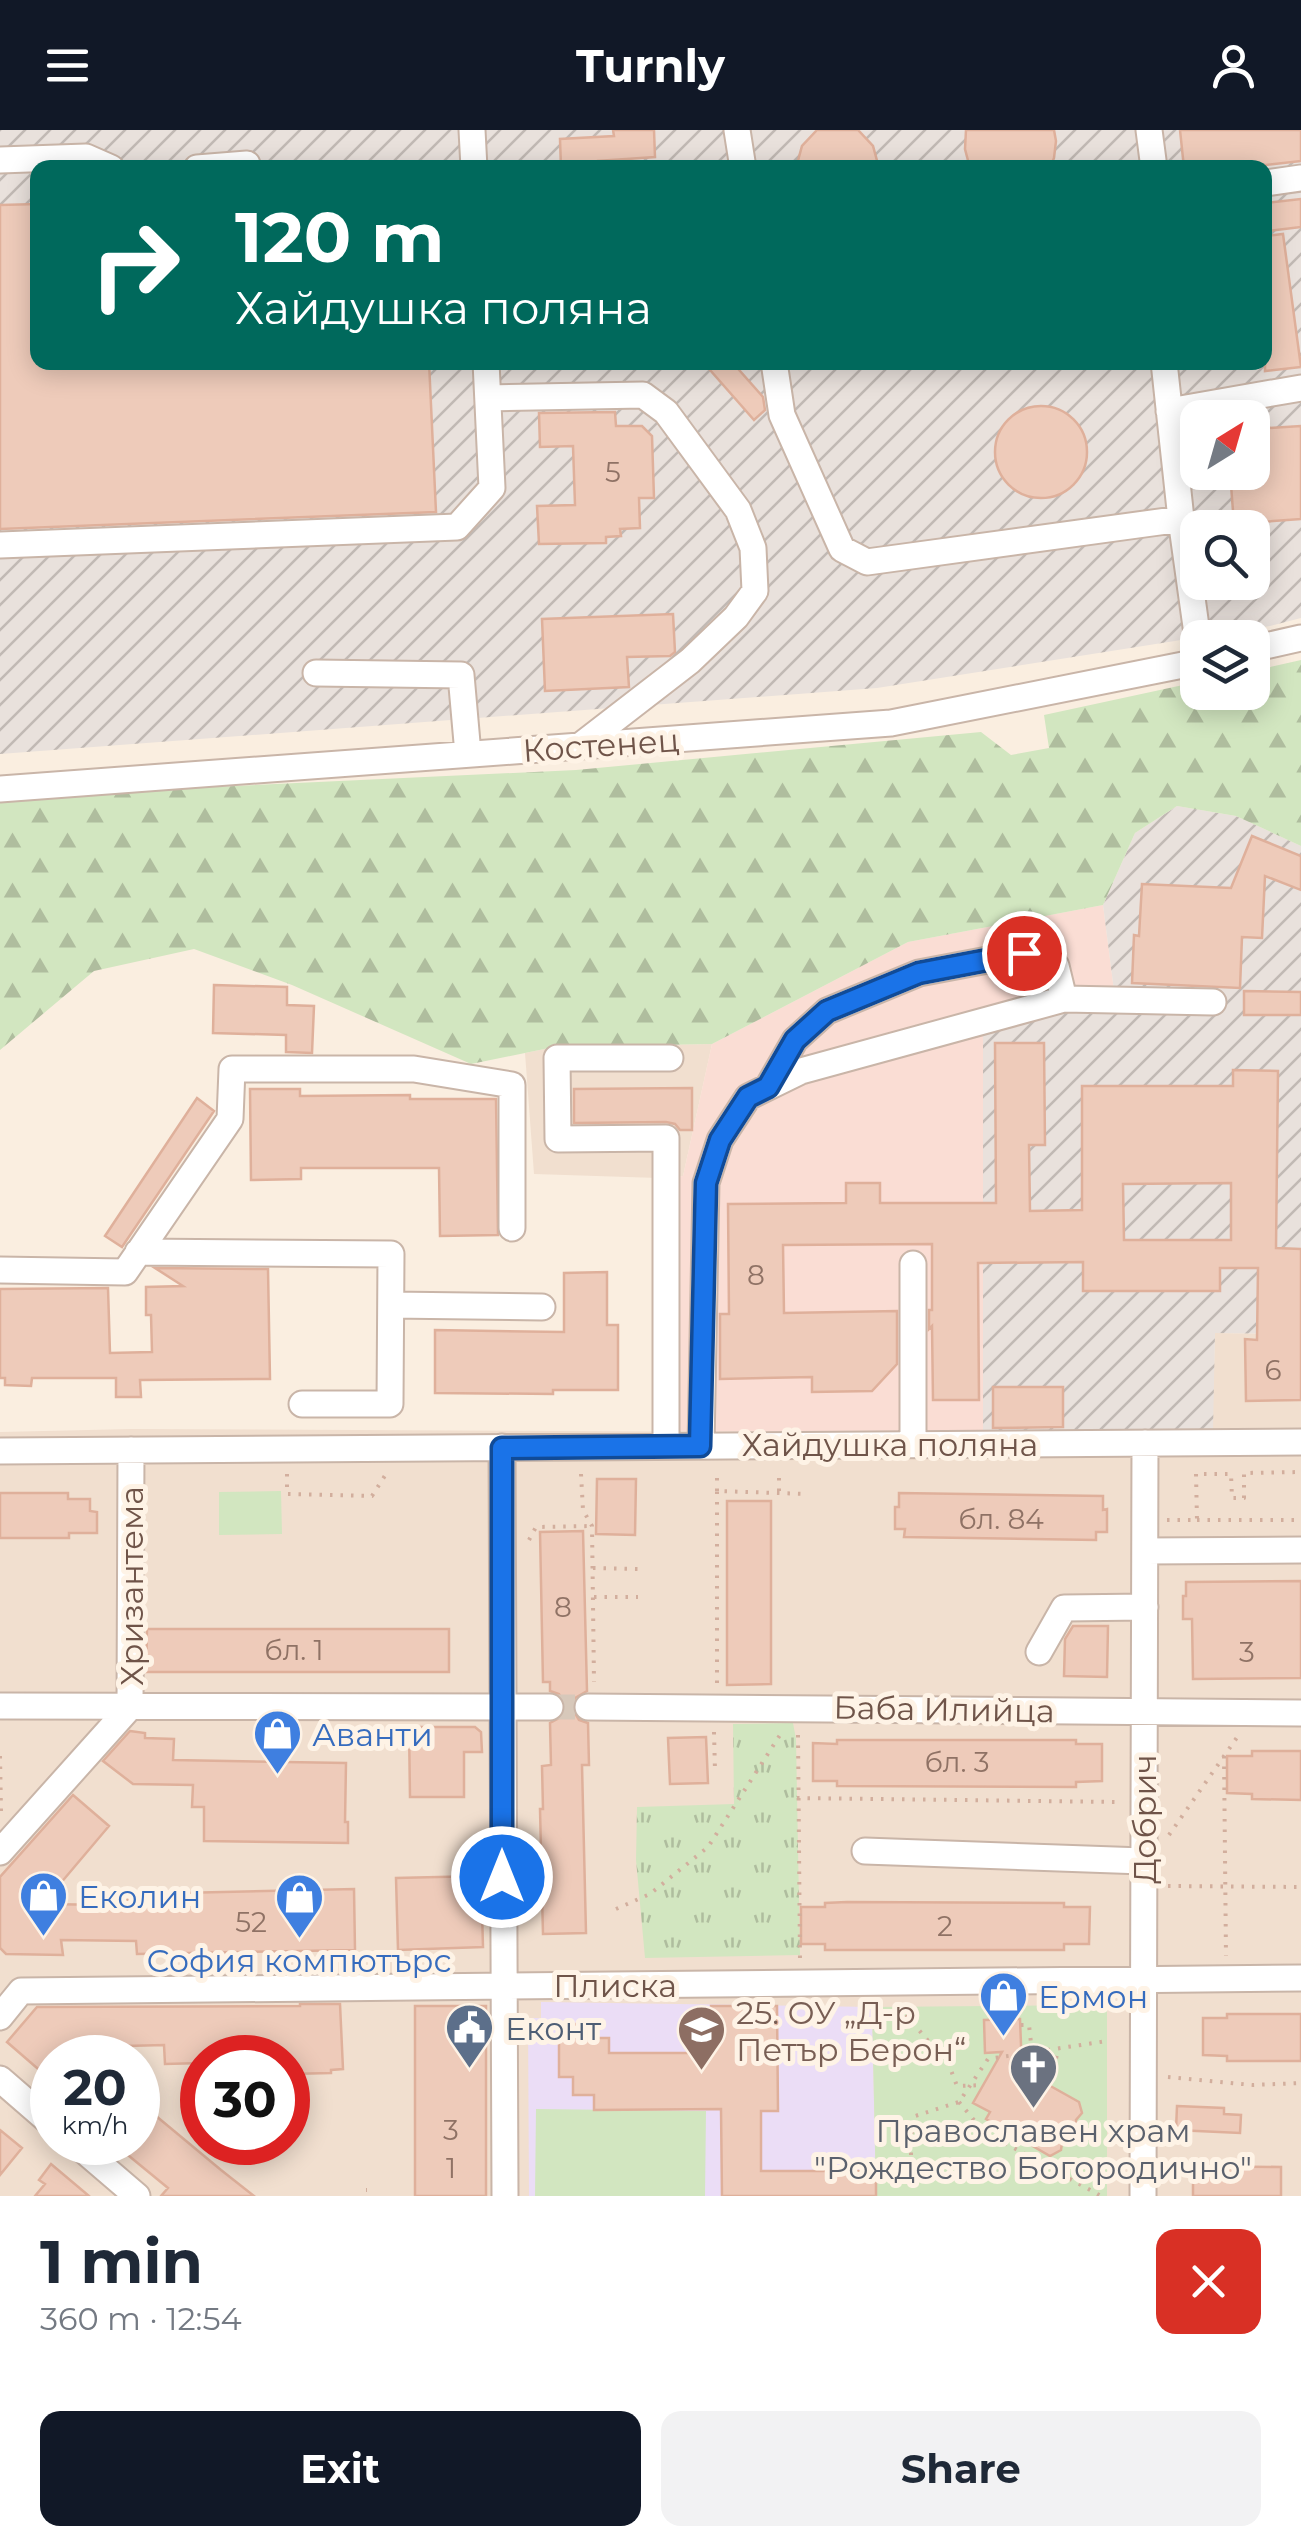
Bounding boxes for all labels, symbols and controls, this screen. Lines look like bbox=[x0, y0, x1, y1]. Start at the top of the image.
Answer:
icon: menu bbox=[40, 38, 95, 93]
text: Turnly bbox=[576, 38, 725, 93]
icon: person bbox=[1206, 38, 1261, 93]
text: 120 m bbox=[235, 194, 445, 280]
icon: right bbox=[70, 200, 200, 330]
text: Хайдушка поляна bbox=[235, 280, 652, 335]
north arrow bbox=[1180, 400, 1270, 490]
map controls bbox=[1180, 400, 1270, 710]
house number: 5 bbox=[605, 455, 621, 489]
button: search bbox=[1180, 510, 1270, 600]
button: layers bbox=[1180, 620, 1270, 710]
street label: Костенец bbox=[521, 720, 681, 770]
pin bbox=[982, 911, 1067, 996]
icon: arrive bbox=[997, 926, 1052, 981]
house number: 8 bbox=[747, 1258, 765, 1292]
house number: 6 bbox=[1264, 1353, 1282, 1387]
street label: Хайдушка поляна bbox=[742, 1425, 1038, 1464]
street label: Хризантема bbox=[112, 1486, 151, 1686]
house number: бл. 84 bbox=[958, 1502, 1044, 1536]
house number: 8 bbox=[554, 1590, 572, 1624]
house number: бл. 1 bbox=[264, 1633, 324, 1667]
house number: 3 bbox=[1239, 1635, 1255, 1669]
street label: Баба Илийца bbox=[833, 1688, 1055, 1730]
shop icon: Аванти bbox=[251, 1708, 303, 1776]
place label: Аванти bbox=[312, 1715, 433, 1754]
house number: бл. 3 bbox=[924, 1745, 990, 1779]
street label: Добрич bbox=[1125, 1754, 1164, 1884]
position arrow bbox=[450, 1825, 554, 1929]
shop icon: Еколин bbox=[17, 1870, 69, 1938]
shop icon: София компютърс bbox=[273, 1872, 325, 1940]
place label: Еколин bbox=[78, 1877, 201, 1916]
house number: 52 bbox=[235, 1905, 267, 1939]
house number: 2 bbox=[937, 1909, 953, 1943]
place label: София компютърс bbox=[146, 1941, 452, 1980]
street label: Плиска bbox=[553, 1966, 677, 2005]
shop icon: Ермон bbox=[977, 1970, 1029, 2038]
place label: Ермон bbox=[1038, 1977, 1148, 2016]
place label: 25. ОУ „Д-р Петър Берон“ bbox=[736, 1993, 966, 2069]
public building icon: Еконт bbox=[444, 2002, 496, 2070]
school or university icon: 25. ОУ „Д-р Петър Берон“ bbox=[675, 2004, 727, 2072]
place label: Еконт bbox=[505, 2009, 602, 2048]
speed limit sign: 30 bbox=[180, 2035, 310, 2165]
church icon: Православен храм "Рождество Богородично" bbox=[1007, 2042, 1059, 2110]
text: 20 bbox=[63, 2057, 127, 2118]
text: km/h bbox=[62, 2110, 128, 2140]
place label: Православен храм "Рождество Богородично" bbox=[814, 2111, 1252, 2187]
house number: 3 bbox=[443, 2113, 459, 2147]
house number: 1 bbox=[446, 2151, 456, 2185]
text: 1 min bbox=[40, 2225, 203, 2298]
button: close bbox=[1156, 2229, 1261, 2334]
text: 360 m · 12:54 bbox=[40, 2299, 242, 2338]
button: Exit bbox=[40, 2411, 641, 2526]
button: Share bbox=[661, 2411, 1261, 2526]

